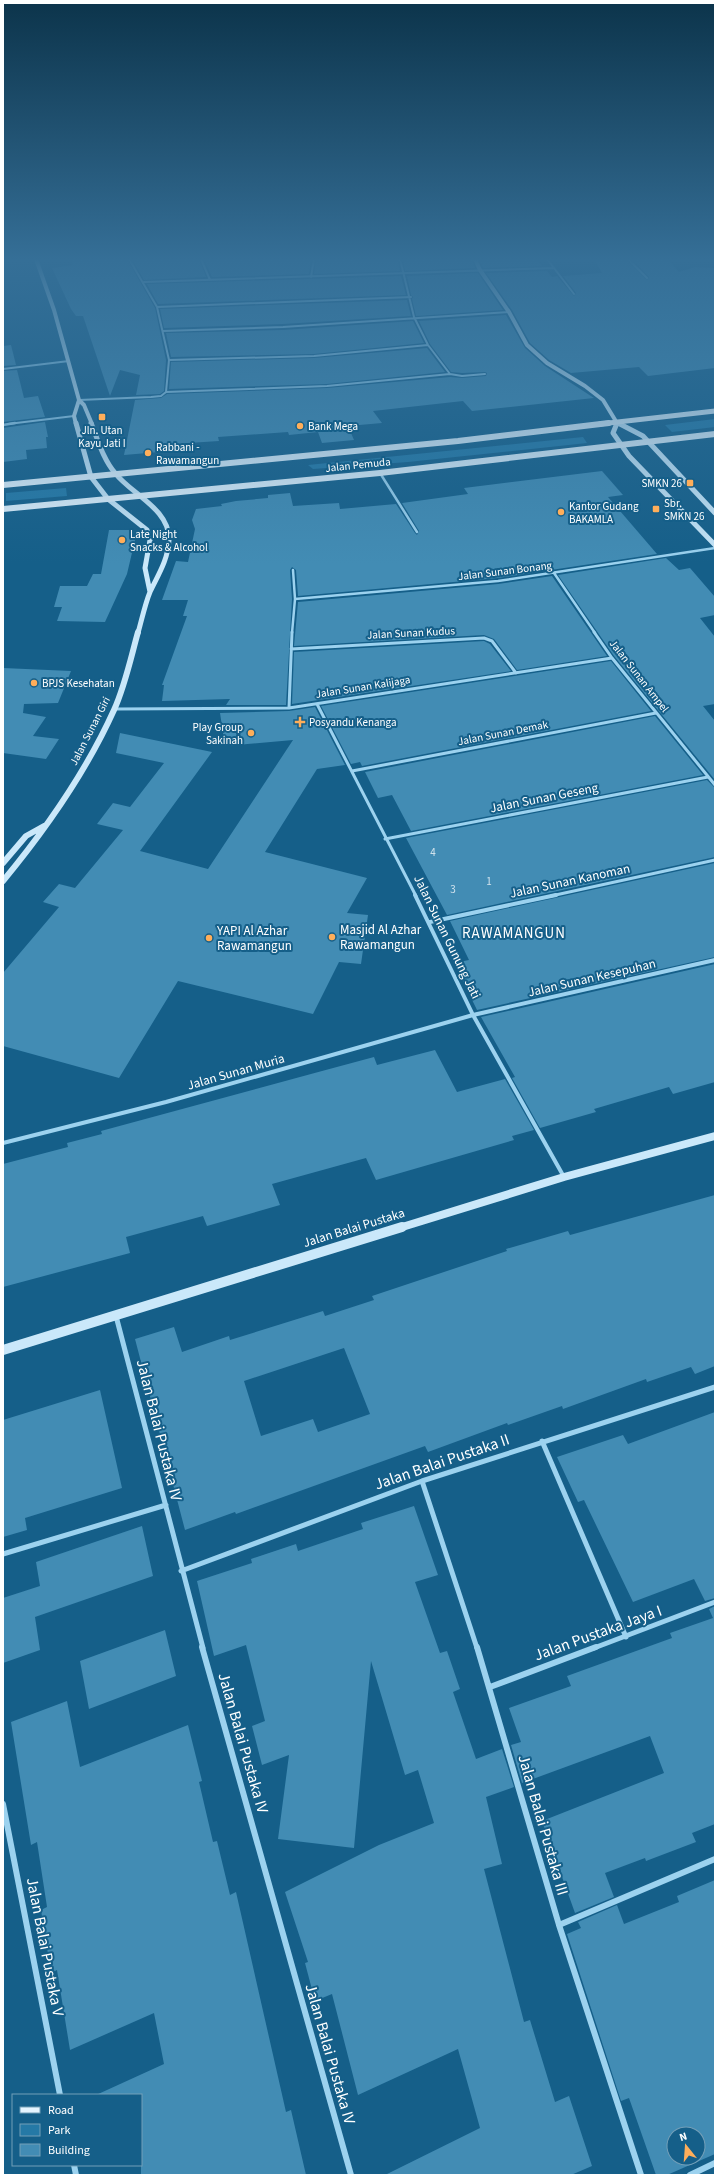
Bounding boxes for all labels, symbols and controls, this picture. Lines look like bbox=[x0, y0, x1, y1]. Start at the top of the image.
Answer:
marker: Jln. Utan Kayu Jati I bbox=[97, 412, 107, 422]
place label: Bank Mega bbox=[308, 419, 358, 434]
marker: Bank Mega bbox=[295, 421, 305, 431]
place label: Jln. Utan Kayu Jati I bbox=[78, 423, 126, 451]
place label: Rabbani - Rawamangun bbox=[156, 440, 219, 468]
marker: Rabbani - Rawamangun bbox=[143, 448, 153, 458]
street label: Jalan Pemuda bbox=[325, 454, 391, 476]
place label: SMKN 26 bbox=[642, 476, 683, 491]
marker: SMKN 26 bbox=[685, 478, 695, 488]
place label: Sbr. SMKN 26 bbox=[664, 496, 705, 524]
place label: Kantor Gudang BAKAMLA bbox=[569, 499, 639, 527]
marker: Sbr. SMKN 26 bbox=[651, 504, 661, 514]
marker: Kantor Gudang BAKAMLA bbox=[556, 507, 566, 517]
place label: Late Night Snacks & Alcohol bbox=[130, 527, 208, 555]
marker: Late Night Snacks & Alcohol bbox=[117, 535, 127, 545]
street label: Jalan Sunan Bonang bbox=[457, 558, 553, 584]
street label: Jalan Sunan Kudus bbox=[367, 623, 456, 643]
street label: Jalan Sunan Ampel bbox=[606, 637, 672, 716]
street label: Jalan Sunan Kalijaga bbox=[315, 672, 411, 702]
place label: BPJS Kesehatan bbox=[42, 676, 115, 691]
marker: BPJS Kesehatan bbox=[29, 678, 39, 688]
street label: Jalan Sunan Giri bbox=[66, 694, 114, 768]
place label: Posyandu Kenanga bbox=[309, 715, 397, 730]
marker: Posyandu Kenanga bbox=[294, 716, 306, 728]
street label: Jalan Sunan Demak bbox=[457, 717, 550, 749]
place label: Play Group Sakinah bbox=[193, 720, 243, 748]
marker: Play Group Sakinah bbox=[246, 728, 256, 738]
street label: Jalan Sunan Geseng bbox=[488, 779, 600, 817]
house number: 4 bbox=[430, 845, 436, 860]
street label: Jalan Sunan Kanoman bbox=[508, 859, 632, 903]
street label: Jalan Sunan Gunung Jati bbox=[409, 872, 485, 1002]
house number: 1 bbox=[486, 874, 492, 889]
house number: 3 bbox=[450, 882, 456, 897]
place label: Masjid Al Azhar Rawamangun bbox=[340, 921, 422, 954]
place label: YAPI Al Azhar Rawamangun bbox=[216, 922, 292, 955]
district label: RAWAMANGUN bbox=[462, 923, 566, 944]
marker: Masjid Al Azhar Rawamangun bbox=[327, 932, 337, 942]
marker: YAPI Al Azhar Rawamangun bbox=[204, 933, 214, 943]
street label: Jalan Sunan Kesepuhan bbox=[526, 955, 658, 1001]
street label: Jalan Sunan Muria bbox=[185, 1049, 287, 1095]
street label: Jalan Balai Pustaka bbox=[301, 1204, 407, 1252]
street label: Jalan Balai Pustaka IV bbox=[131, 1357, 187, 1504]
street label: Jalan Balai Pustaka II bbox=[372, 1429, 512, 1495]
street label: Jalan Pustaka Jaya I bbox=[531, 1600, 665, 1666]
street label: Jalan Balai Pustaka IV bbox=[212, 1670, 274, 1817]
street label: Jalan Balai Pustaka III bbox=[512, 1752, 574, 1898]
street label: Jalan Balai Pustaka V bbox=[21, 1876, 69, 2019]
street label: Jalan Balai Pustaka IV bbox=[299, 1981, 361, 2128]
legend bbox=[12, 2094, 142, 2166]
text: Road bbox=[48, 2102, 74, 2119]
text: Park bbox=[48, 2122, 70, 2139]
north arrow bbox=[666, 2126, 706, 2166]
text: N bbox=[678, 2129, 689, 2145]
text: Building bbox=[48, 2142, 90, 2159]

